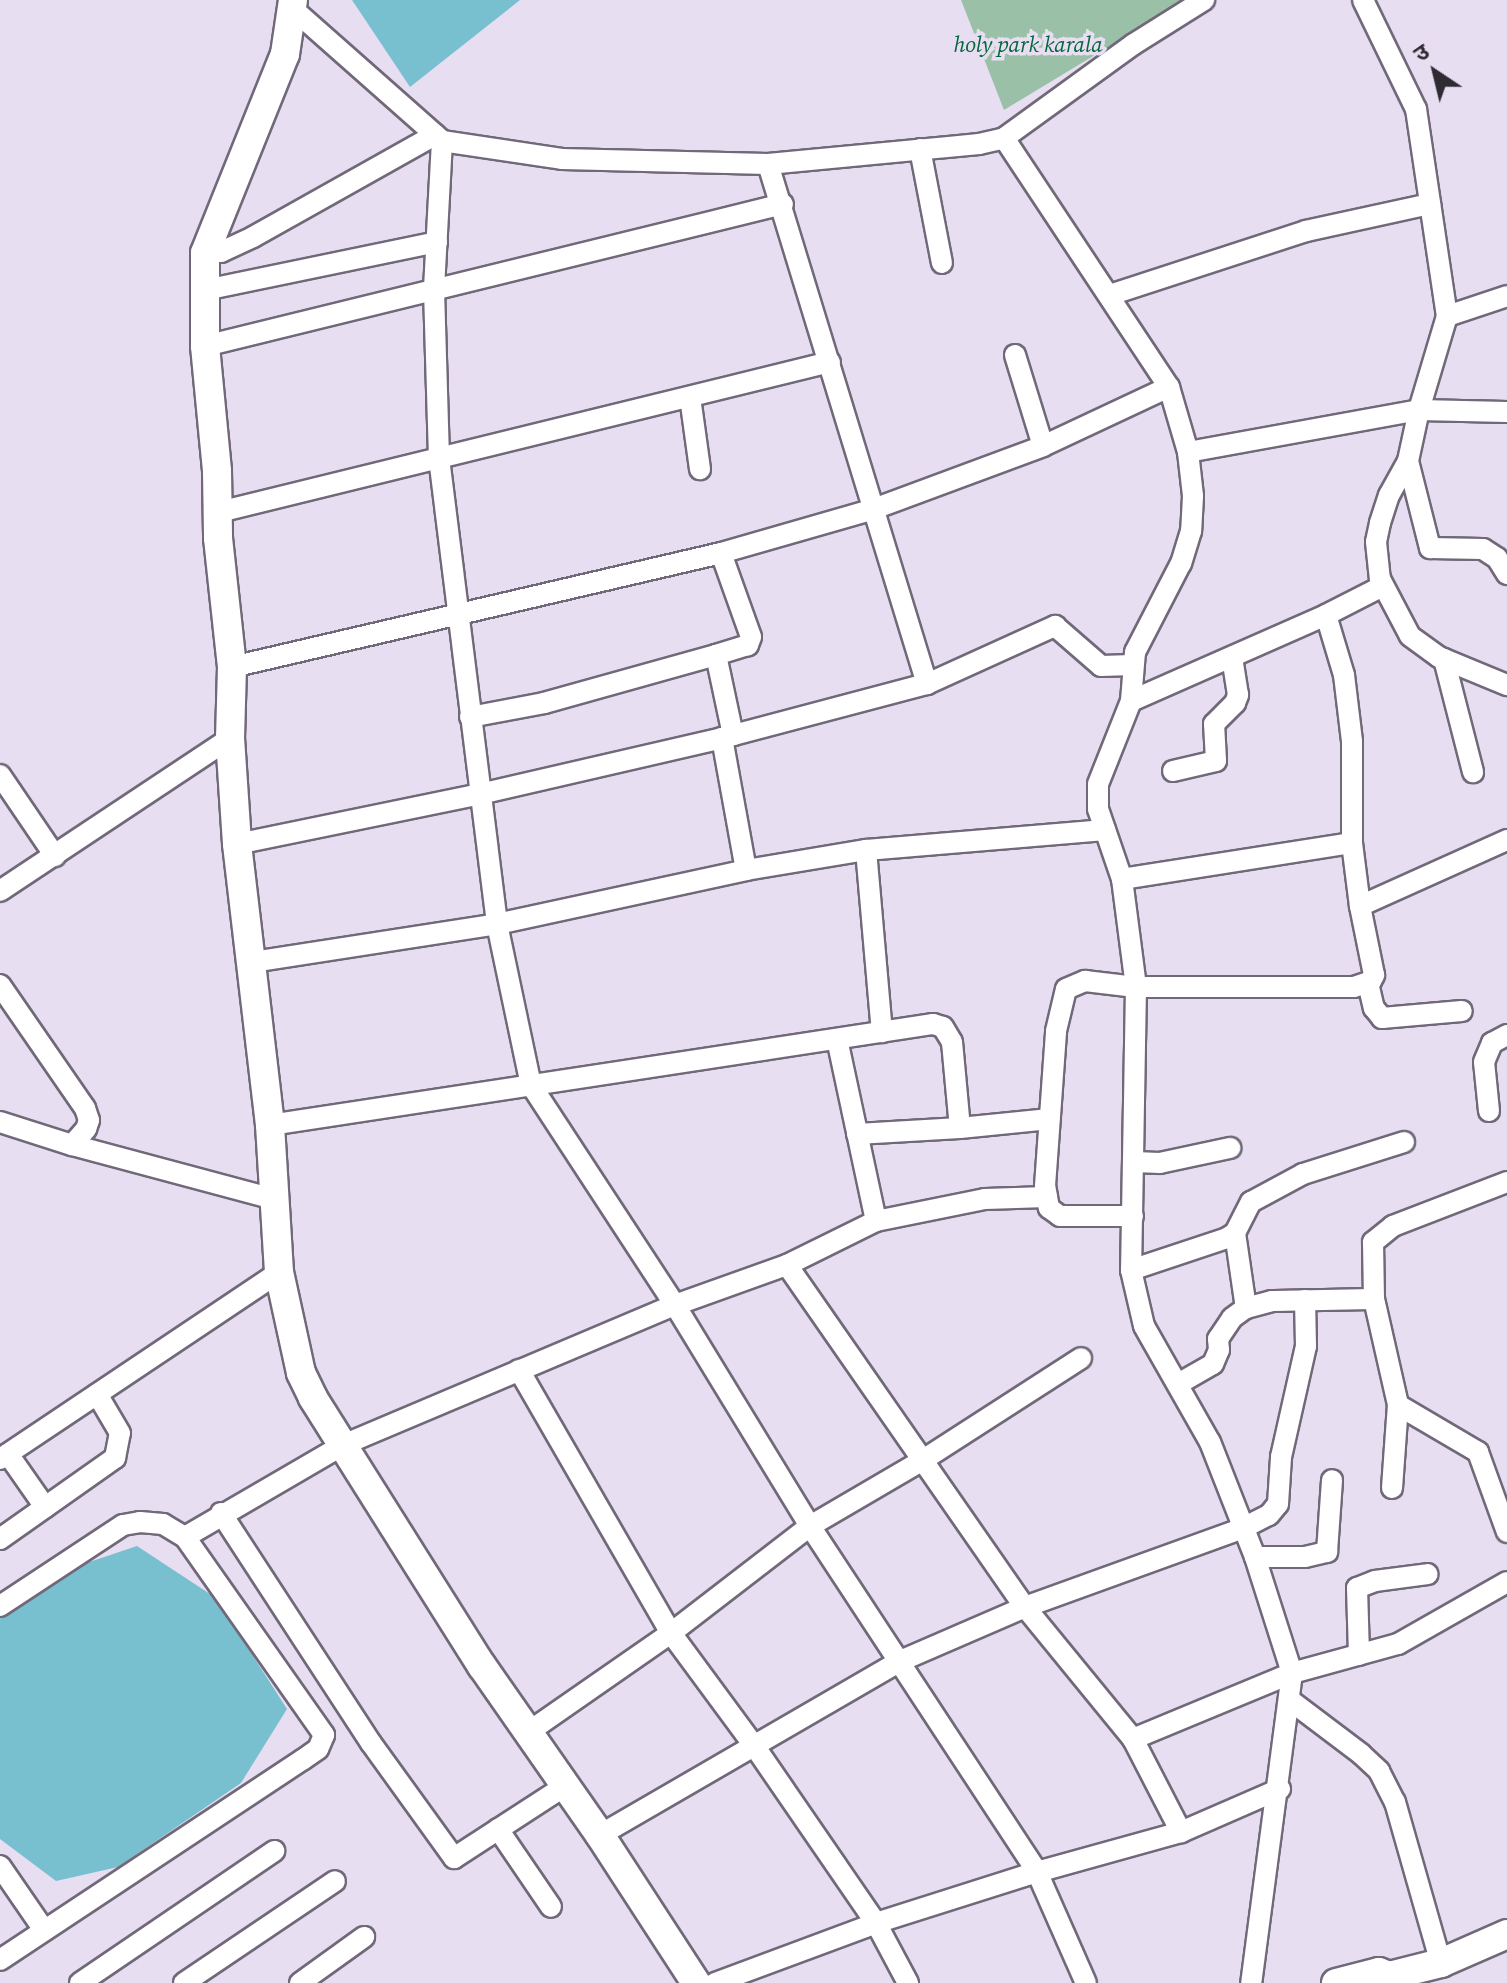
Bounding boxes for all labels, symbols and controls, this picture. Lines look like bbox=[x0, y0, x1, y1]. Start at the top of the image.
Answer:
park label: holy park karala bbox=[953, 32, 1103, 58]
north arrow bbox=[1395, 32, 1475, 112]
text: उ bbox=[1407, 36, 1435, 68]

